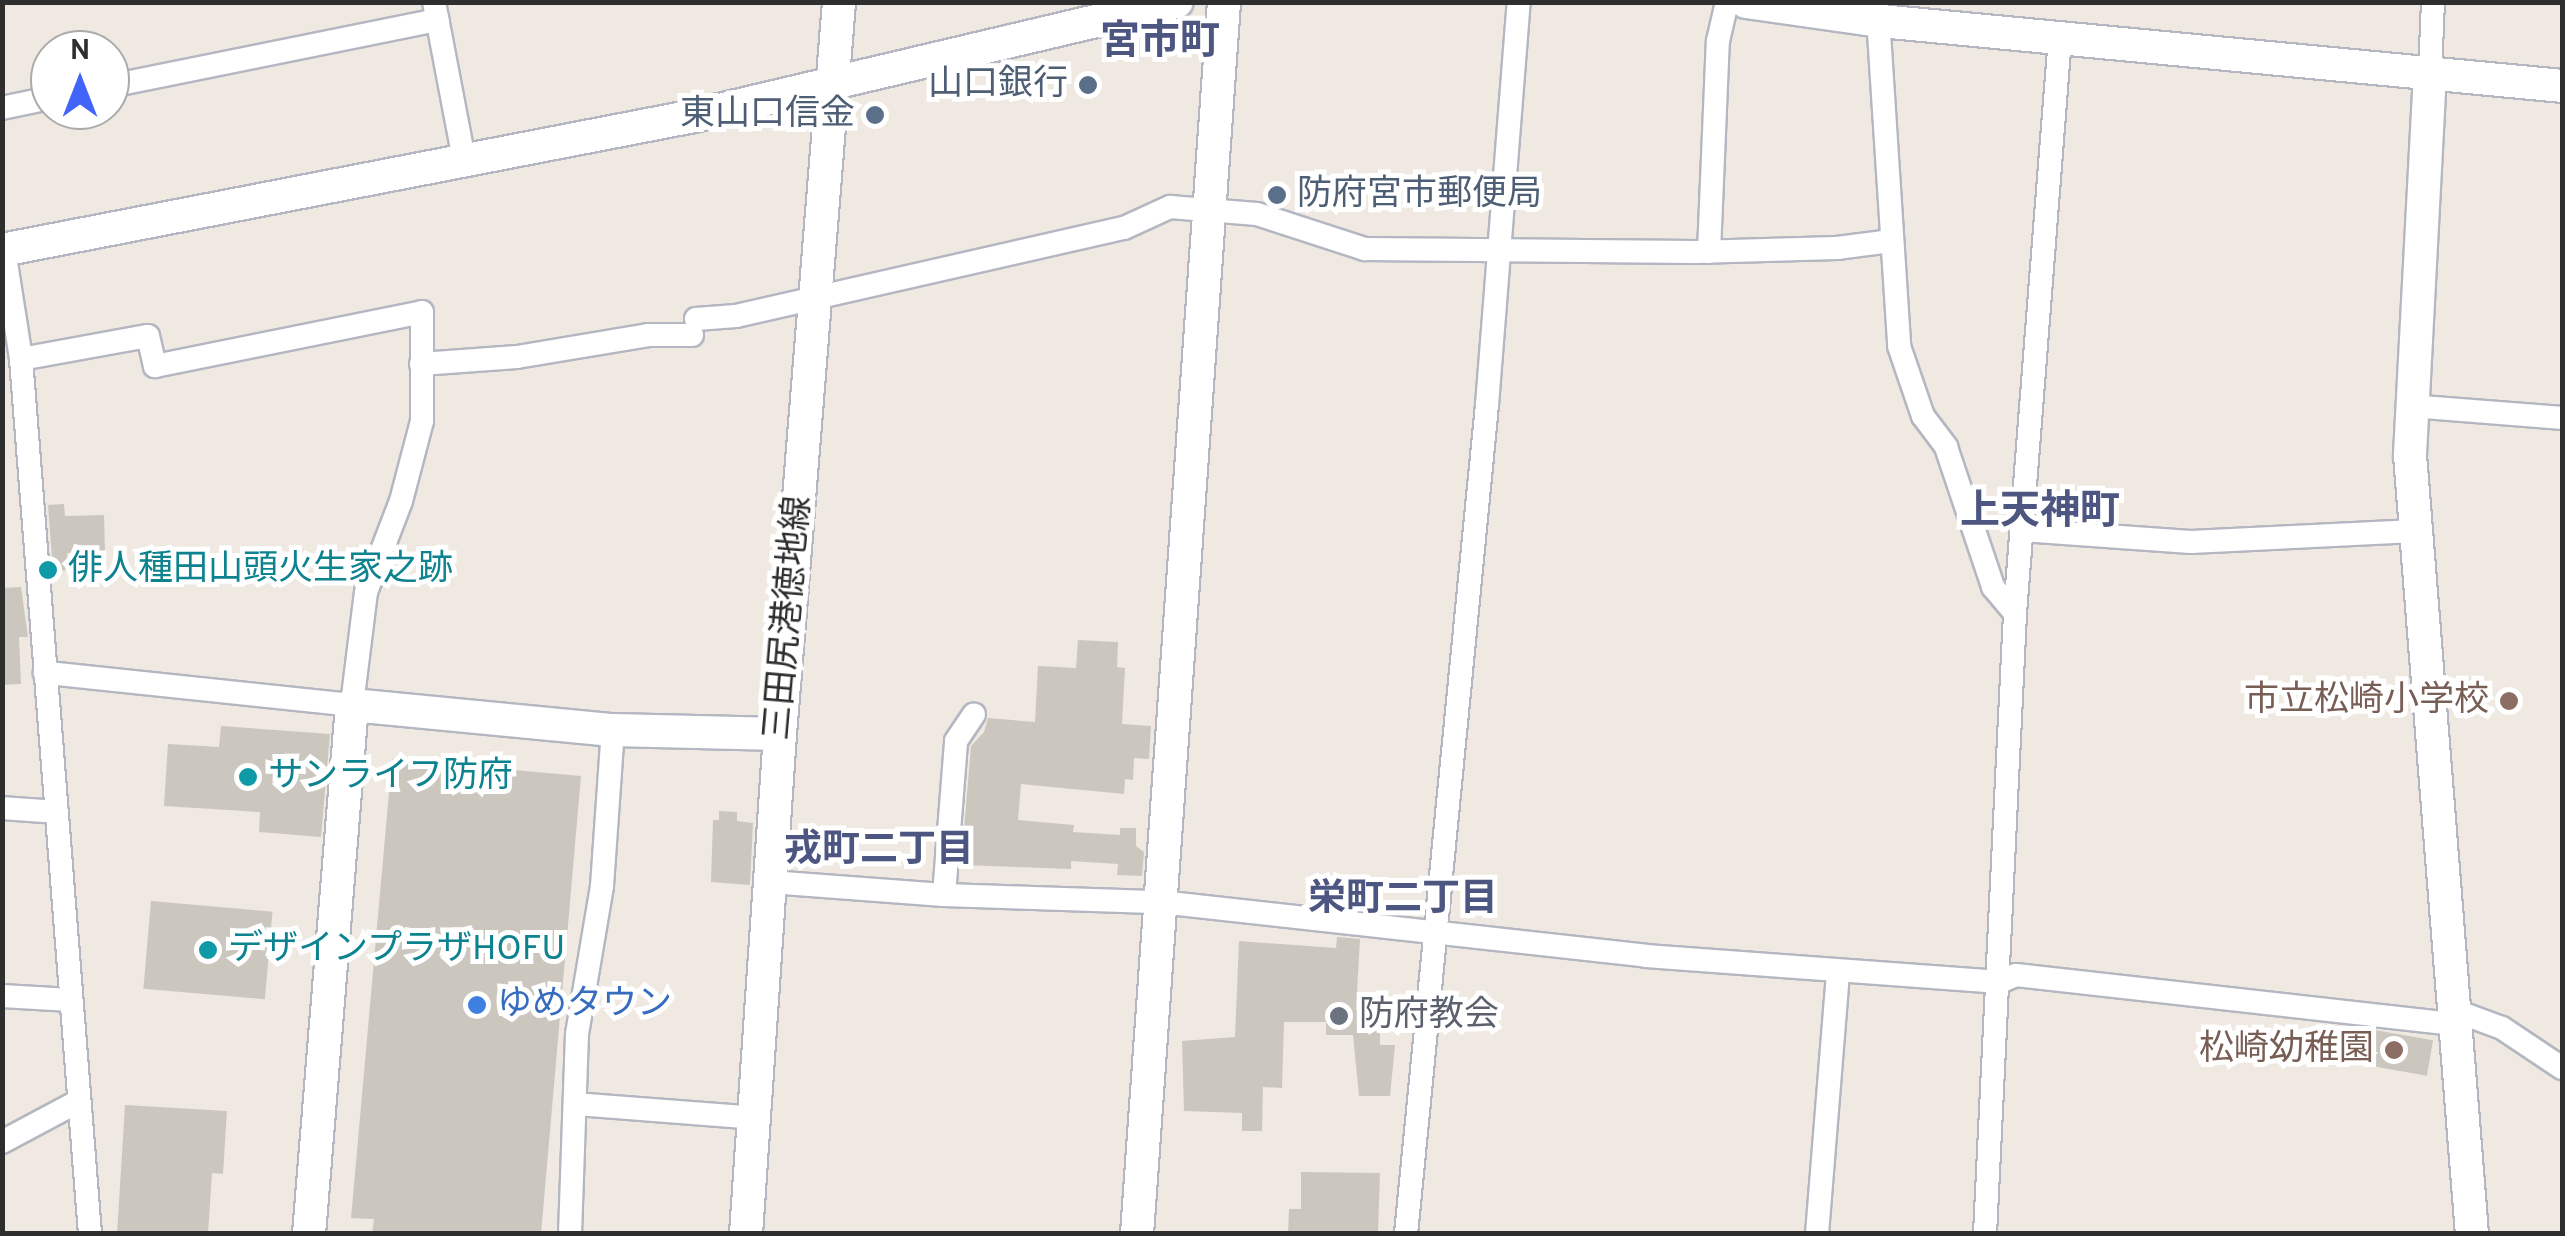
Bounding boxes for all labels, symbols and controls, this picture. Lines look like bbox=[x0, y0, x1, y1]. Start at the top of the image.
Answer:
district label: 宮市町 bbox=[1100, 19, 1220, 67]
north arrow bbox=[30, 30, 130, 130]
text: N bbox=[70, 34, 90, 70]
place label: 山口銀行 bbox=[928, 64, 1068, 106]
marker: 山口銀行 bbox=[1077, 74, 1099, 96]
place label: 東山口信金 bbox=[680, 94, 855, 136]
marker: 東山口信金 bbox=[864, 104, 886, 126]
place label: 防府宮市郵便局 bbox=[1297, 174, 1542, 216]
marker: 防府宮市郵便局 bbox=[1266, 184, 1288, 206]
district label: 上天神町 bbox=[1960, 489, 2120, 537]
street label: 三田尻港徳地線 bbox=[757, 494, 821, 742]
place label: 俳人種田山頭火生家之跡 bbox=[68, 549, 453, 591]
marker: 俳人種田山頭火生家之跡 bbox=[37, 559, 59, 581]
place label: 市立松崎小学校 bbox=[2244, 680, 2489, 722]
marker: 市立松崎小学校 bbox=[2498, 690, 2520, 712]
place label: サンライフ防府 bbox=[268, 756, 513, 798]
marker: サンライフ防府 bbox=[237, 766, 259, 788]
district label: 戎町二丁目 bbox=[784, 829, 974, 875]
district label: 栄町二丁目 bbox=[1308, 878, 1498, 924]
place label: デザインプラザHOFU bbox=[228, 929, 567, 971]
marker: デザインプラザHOFU bbox=[197, 939, 219, 961]
place label: ゆめタウン bbox=[497, 984, 672, 1026]
marker: ゆめタウン bbox=[466, 994, 488, 1016]
place label: 防府教会 bbox=[1359, 995, 1499, 1037]
marker: 防府教会 bbox=[1328, 1005, 1350, 1027]
place label: 松崎幼稚園 bbox=[2199, 1029, 2374, 1071]
marker: 松崎幼稚園 bbox=[2383, 1039, 2405, 1061]

